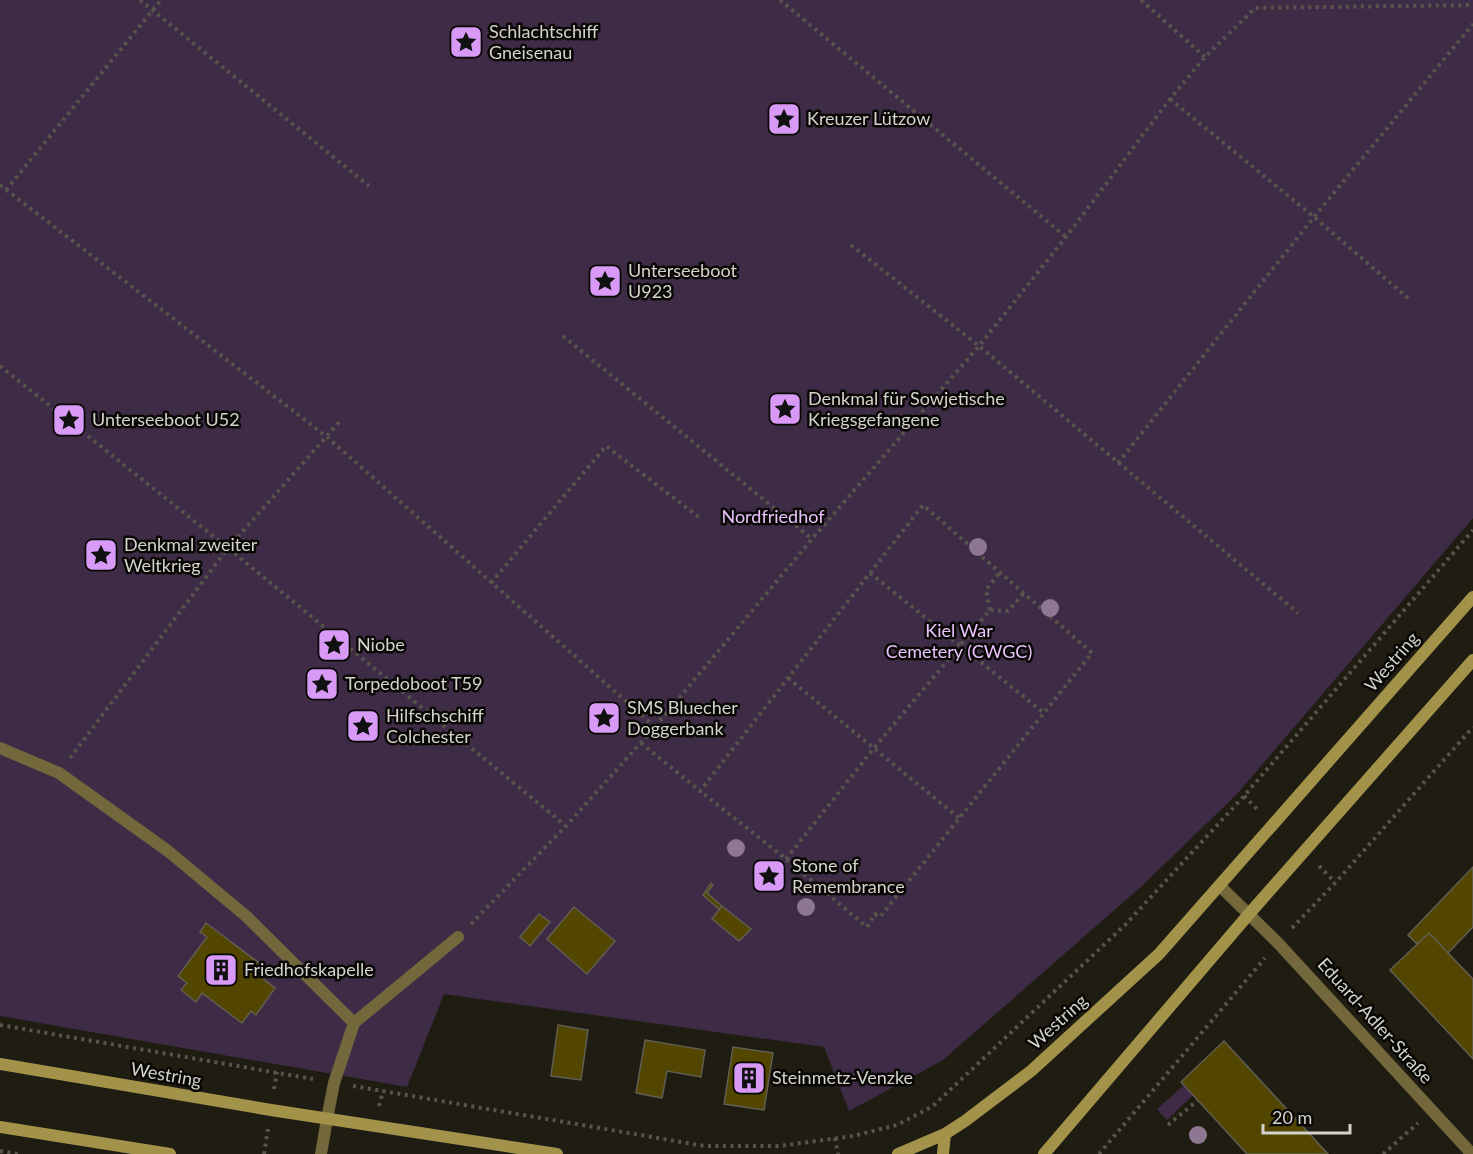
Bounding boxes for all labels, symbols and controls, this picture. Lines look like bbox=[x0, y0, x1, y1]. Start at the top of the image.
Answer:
place label: Schlachtschiff Gneisenau bbox=[489, 20, 598, 63]
place icon: Schlachtschiff Gneisenau bbox=[448, 24, 484, 60]
place icon: Kreuzer Lützow bbox=[766, 101, 802, 137]
place label: Kreuzer Lützow bbox=[807, 107, 930, 129]
place label: Unterseeboot U923 bbox=[628, 259, 737, 302]
place icon: Unterseeboot U923 bbox=[587, 263, 623, 299]
place label: Denkmal für Sowjetische Kriegsgefangene bbox=[808, 387, 1005, 430]
place icon: Denkmal für Sowjetische Kriegsgefangene bbox=[767, 391, 803, 427]
place icon: Unterseeboot U52 bbox=[51, 402, 87, 438]
place label: Unterseeboot U52 bbox=[92, 408, 240, 430]
park label: Nordfriedhof bbox=[721, 505, 825, 527]
place label: Denkmal zweiter Weltkrieg bbox=[124, 533, 258, 576]
place icon: Denkmal zweiter Weltkrieg bbox=[83, 537, 119, 573]
park label: Kiel War Cemetery (CWGC) bbox=[886, 619, 1032, 662]
place icon: Niobe bbox=[316, 627, 352, 663]
street label: Westring bbox=[1359, 627, 1423, 696]
place label: Niobe bbox=[357, 633, 405, 655]
place icon: Torpedoboot T59 bbox=[304, 666, 340, 702]
place label: Torpedoboot T59 bbox=[345, 672, 482, 694]
place label: SMS Bluecher Doggerbank bbox=[627, 696, 738, 739]
place icon: SMS Bluecher Doggerbank bbox=[586, 700, 622, 736]
place label: Hilfschschiff Colchester bbox=[386, 704, 484, 747]
place icon: Hilfschschiff Colchester bbox=[345, 708, 381, 744]
place label: Stone of Remembrance bbox=[792, 854, 905, 897]
place icon: Stone of Remembrance bbox=[751, 858, 787, 894]
building icon: Friedhofskapelle bbox=[203, 952, 239, 988]
street label: Eduard-Adler-Straße bbox=[1313, 953, 1438, 1088]
place label: Friedhofskapelle bbox=[244, 958, 374, 980]
street label: Westring bbox=[1023, 989, 1091, 1053]
street label: Westring bbox=[129, 1057, 203, 1091]
building icon: Steinmetz-Venzke bbox=[731, 1060, 767, 1096]
place label: Steinmetz-Venzke bbox=[772, 1066, 913, 1088]
scale bar bbox=[1263, 1097, 1350, 1135]
text: 20 m bbox=[1272, 1106, 1312, 1128]

